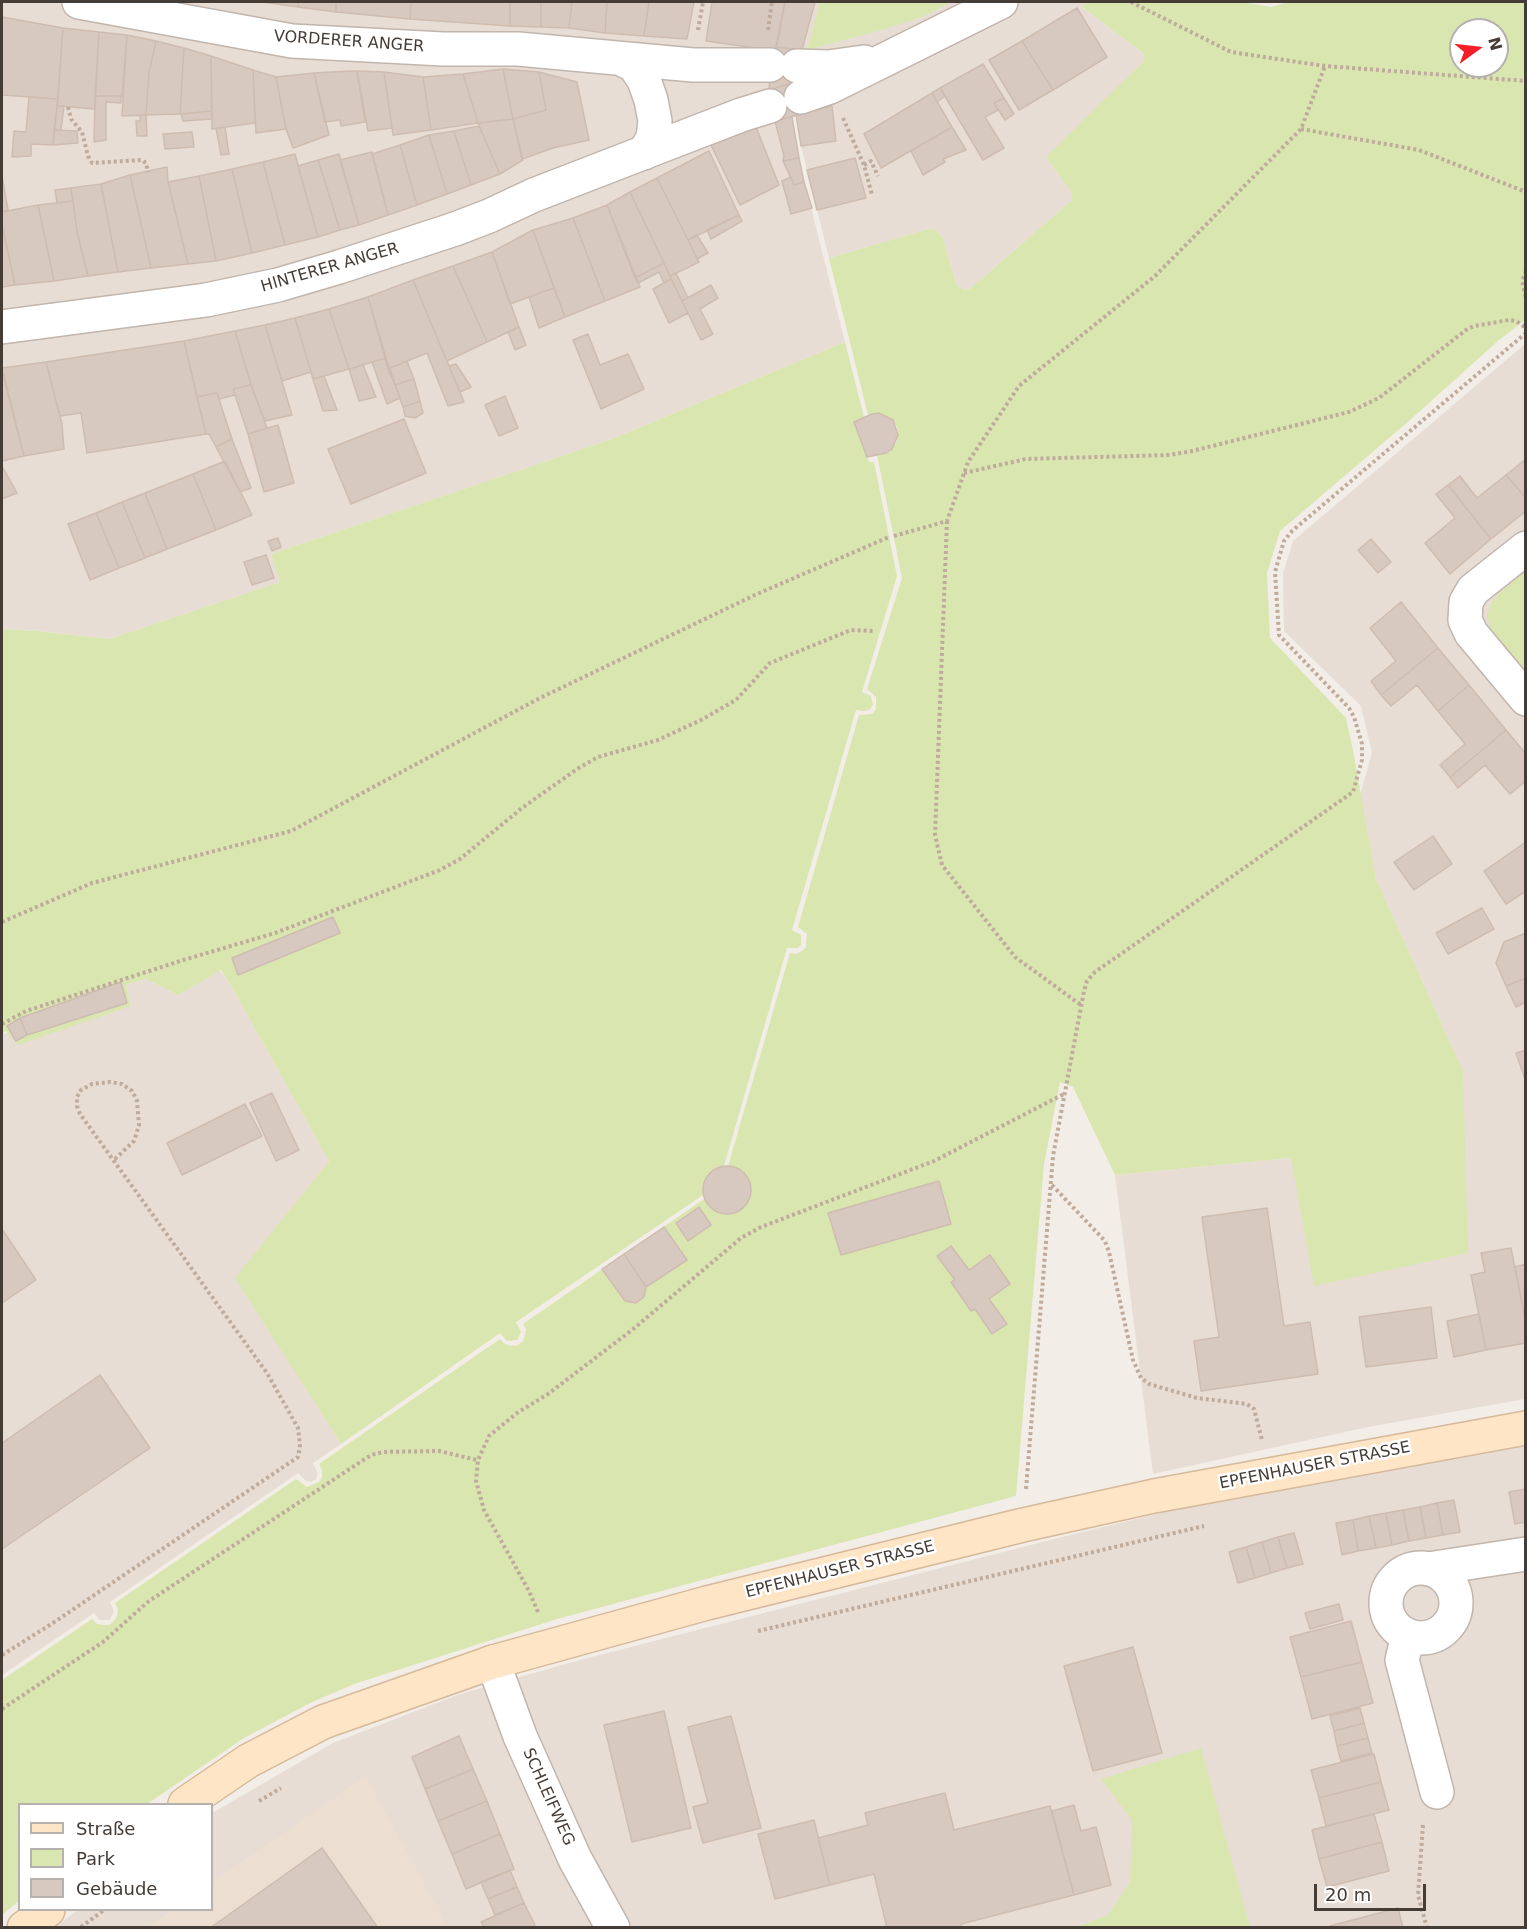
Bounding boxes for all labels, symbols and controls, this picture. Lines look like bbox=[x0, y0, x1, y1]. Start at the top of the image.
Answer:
north arrow bbox=[1449, 18, 1509, 78]
street label: VORDERER ANGER bbox=[273, 27, 425, 57]
text: N bbox=[1484, 35, 1506, 53]
street label: HINTERER ANGER bbox=[259, 239, 401, 297]
street label: EPFENHAUSER STRASSE bbox=[1218, 1438, 1412, 1494]
street label: EPFENHAUSER STRASSE bbox=[744, 1537, 936, 1603]
street label: SCHLEIFWEG bbox=[518, 1745, 578, 1849]
legend bbox=[18, 1803, 213, 1911]
text: Straße bbox=[76, 1818, 135, 1839]
text: Park bbox=[76, 1848, 115, 1869]
scale bar bbox=[1317, 1872, 1430, 1910]
text: Gebäude bbox=[76, 1878, 157, 1899]
text: 20 m bbox=[1325, 1884, 1371, 1905]

